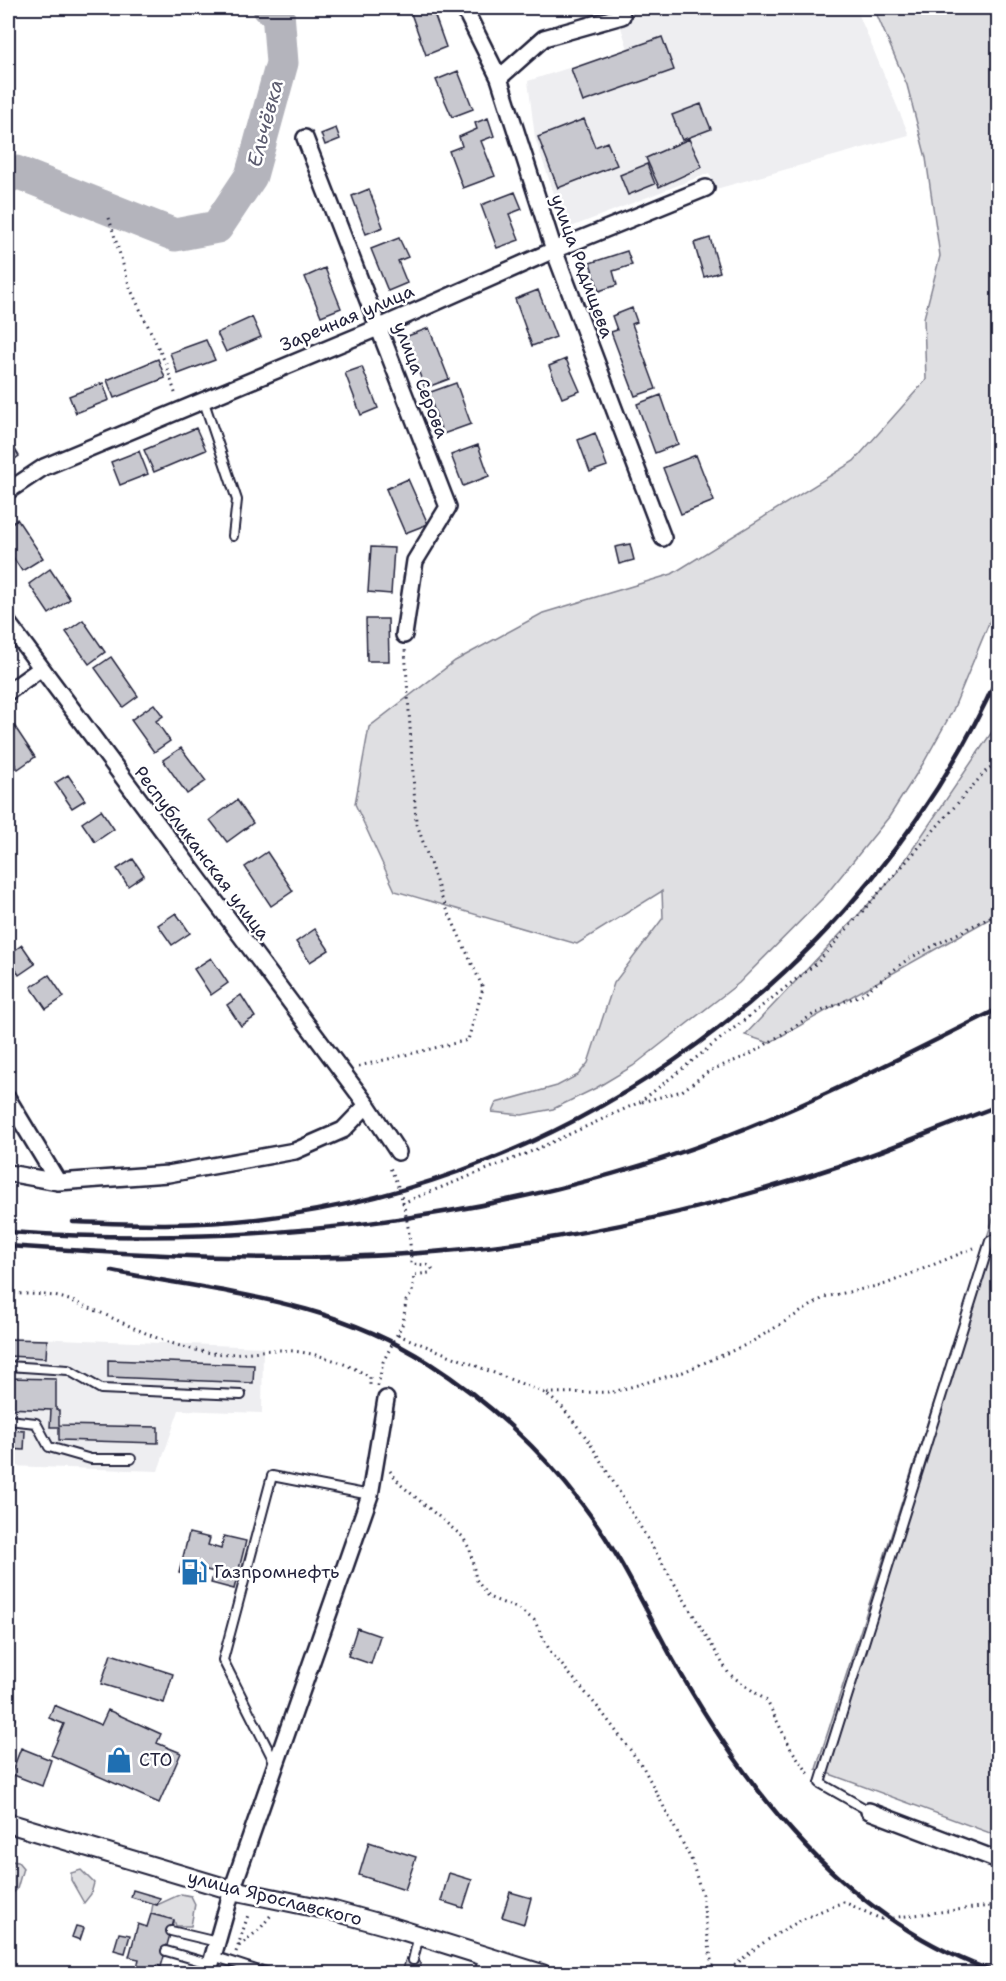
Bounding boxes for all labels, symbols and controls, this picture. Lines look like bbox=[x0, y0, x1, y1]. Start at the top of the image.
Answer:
water label: Ельчёвка bbox=[241, 76, 289, 170]
street label: улица Радищева bbox=[545, 191, 619, 341]
street label: Заречная улица bbox=[276, 279, 418, 357]
street label: улица Серова bbox=[388, 318, 454, 442]
street label: Республиканская улица bbox=[129, 761, 275, 945]
fuel station icon: Газпромнефть bbox=[179, 1557, 209, 1587]
place label: Газпромнефть bbox=[214, 1560, 339, 1584]
shop icon: СТО bbox=[104, 1745, 134, 1775]
place label: СТО bbox=[139, 1748, 172, 1772]
street label: улица Ярославского bbox=[185, 1865, 365, 1931]

